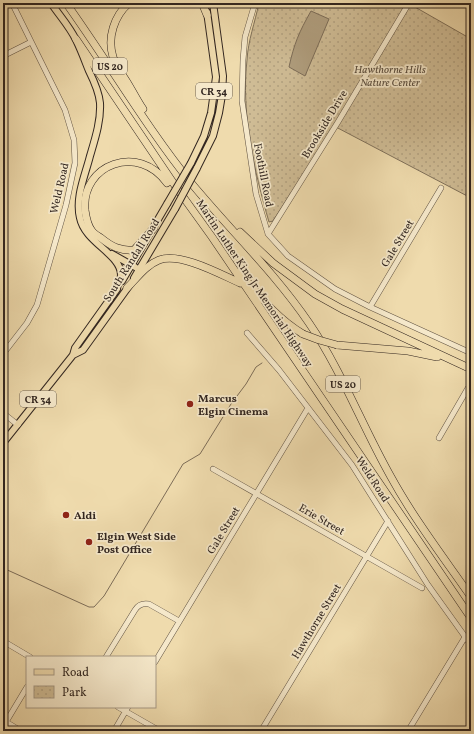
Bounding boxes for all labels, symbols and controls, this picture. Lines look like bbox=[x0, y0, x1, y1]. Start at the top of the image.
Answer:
road number: US 20 bbox=[93, 58, 127, 74]
park label: Hawthorne Hills Nature Center bbox=[354, 63, 426, 91]
road number: CR 34 bbox=[196, 83, 232, 99]
street label: Brookside Drive bbox=[299, 88, 352, 162]
street label: Foothill Road bbox=[249, 142, 276, 208]
street label: Weld Road bbox=[47, 161, 74, 215]
street label: Martin Luther King Jr Memorial Highway bbox=[192, 197, 316, 371]
street label: South Randall Road bbox=[101, 216, 164, 305]
street label: Gale Street bbox=[378, 217, 418, 270]
road number: US 20 bbox=[326, 376, 360, 392]
road number: CR 34 bbox=[20, 391, 56, 407]
place label: Marcus Elgin Cinema bbox=[198, 392, 268, 420]
marker: Marcus Elgin Cinema bbox=[185, 399, 195, 409]
street label: Weld Road bbox=[351, 454, 392, 506]
street label: Erie Street bbox=[296, 501, 347, 540]
street label: Gale Street bbox=[204, 504, 244, 557]
place label: Aldi bbox=[74, 509, 96, 524]
marker: Aldi bbox=[61, 510, 71, 520]
place label: Elgin West Side Post Office bbox=[97, 530, 176, 558]
marker: Elgin West Side Post Office bbox=[84, 537, 94, 547]
street label: Hawthorne Street bbox=[289, 581, 346, 662]
legend bbox=[26, 656, 156, 708]
text: Road bbox=[62, 665, 89, 681]
text: Park bbox=[62, 685, 87, 701]

